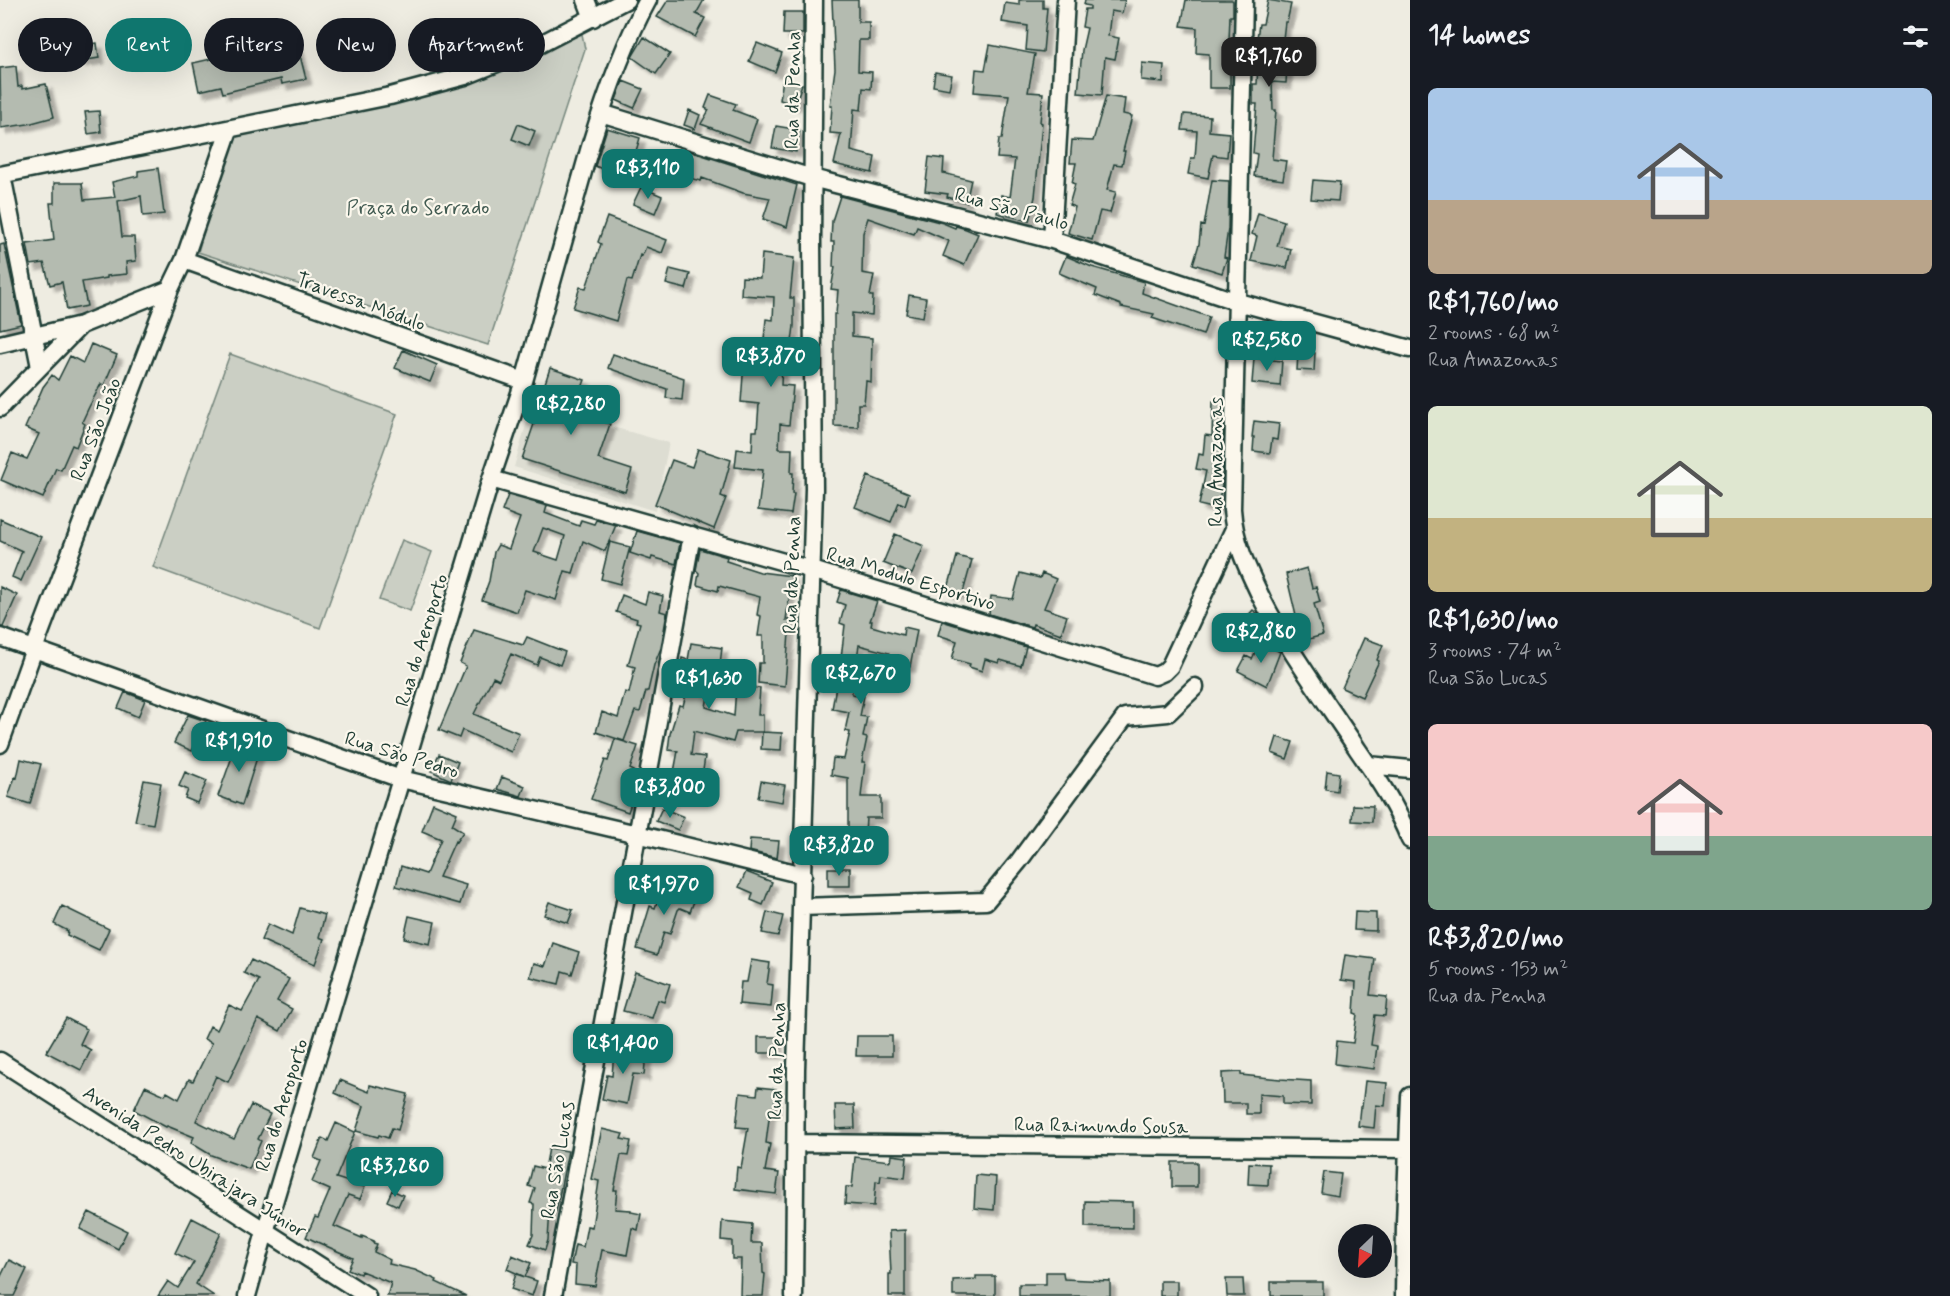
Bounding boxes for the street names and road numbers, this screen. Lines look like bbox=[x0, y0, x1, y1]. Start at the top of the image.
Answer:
street label: Rua da Penha bbox=[779, 31, 808, 149]
street label: Rua São Paulo bbox=[951, 181, 1072, 238]
street label: Travessa Módulo bbox=[292, 266, 429, 338]
street label: Rua São João bbox=[64, 374, 128, 485]
street label: Rua Amazonas bbox=[1203, 397, 1230, 527]
street label: Rua da Penha bbox=[777, 515, 808, 635]
street label: Rua Modulo Esportivo bbox=[823, 541, 998, 618]
street label: Rua do Aeroporto bbox=[389, 571, 455, 710]
street label: Rua São Pedro bbox=[341, 725, 462, 786]
street label: Rua da Penha bbox=[762, 1001, 793, 1121]
street label: Rua do Aeroporto bbox=[249, 1036, 315, 1175]
street label: Avenida Pedro Ubirajara Júnior bbox=[77, 1080, 312, 1245]
street label: Rua São Lucas bbox=[535, 1099, 582, 1221]
street label: Rua Raimundo Sousa bbox=[1014, 1111, 1189, 1142]

